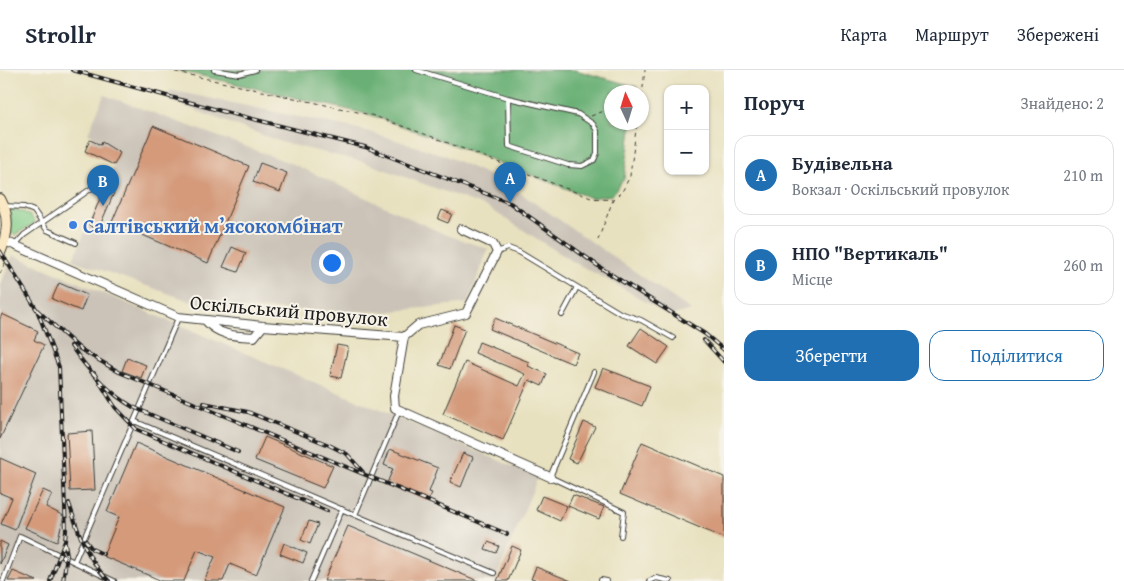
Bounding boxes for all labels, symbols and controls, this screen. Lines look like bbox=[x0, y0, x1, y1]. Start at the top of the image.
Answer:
text: Strollr bbox=[25, 17, 96, 52]
text: Карта bbox=[841, 21, 887, 48]
text: Маршрут bbox=[915, 21, 989, 48]
text: Збережені bbox=[1017, 21, 1099, 48]
north arrow bbox=[604, 85, 649, 130]
map controls bbox=[664, 85, 709, 175]
button: + bbox=[664, 85, 709, 130]
text: Поруч bbox=[744, 87, 805, 118]
text: Знайдено: 2 bbox=[1021, 91, 1104, 115]
button: − bbox=[664, 130, 709, 175]
text: Будівельна bbox=[792, 149, 893, 177]
pin: A bbox=[494, 162, 526, 203]
text: A bbox=[756, 163, 766, 187]
text: 210 m bbox=[1063, 163, 1103, 187]
pin: B bbox=[87, 165, 119, 206]
text: Вокзал · Оскільський провулок bbox=[792, 177, 1009, 201]
place label: Салтівський мʼясокомбінат bbox=[83, 211, 343, 240]
marker: Салтівський мʼясокомбінат bbox=[67, 219, 79, 231]
text: НПО "Вертикаль" bbox=[792, 239, 948, 267]
your location bbox=[319, 250, 345, 276]
text: B bbox=[756, 253, 766, 277]
text: 260 m bbox=[1063, 253, 1103, 277]
text: Місце bbox=[792, 267, 833, 291]
street label: Оскільський провулок bbox=[189, 287, 390, 333]
button: Зберегти bbox=[744, 330, 919, 381]
button: Поділитися bbox=[929, 330, 1104, 381]

